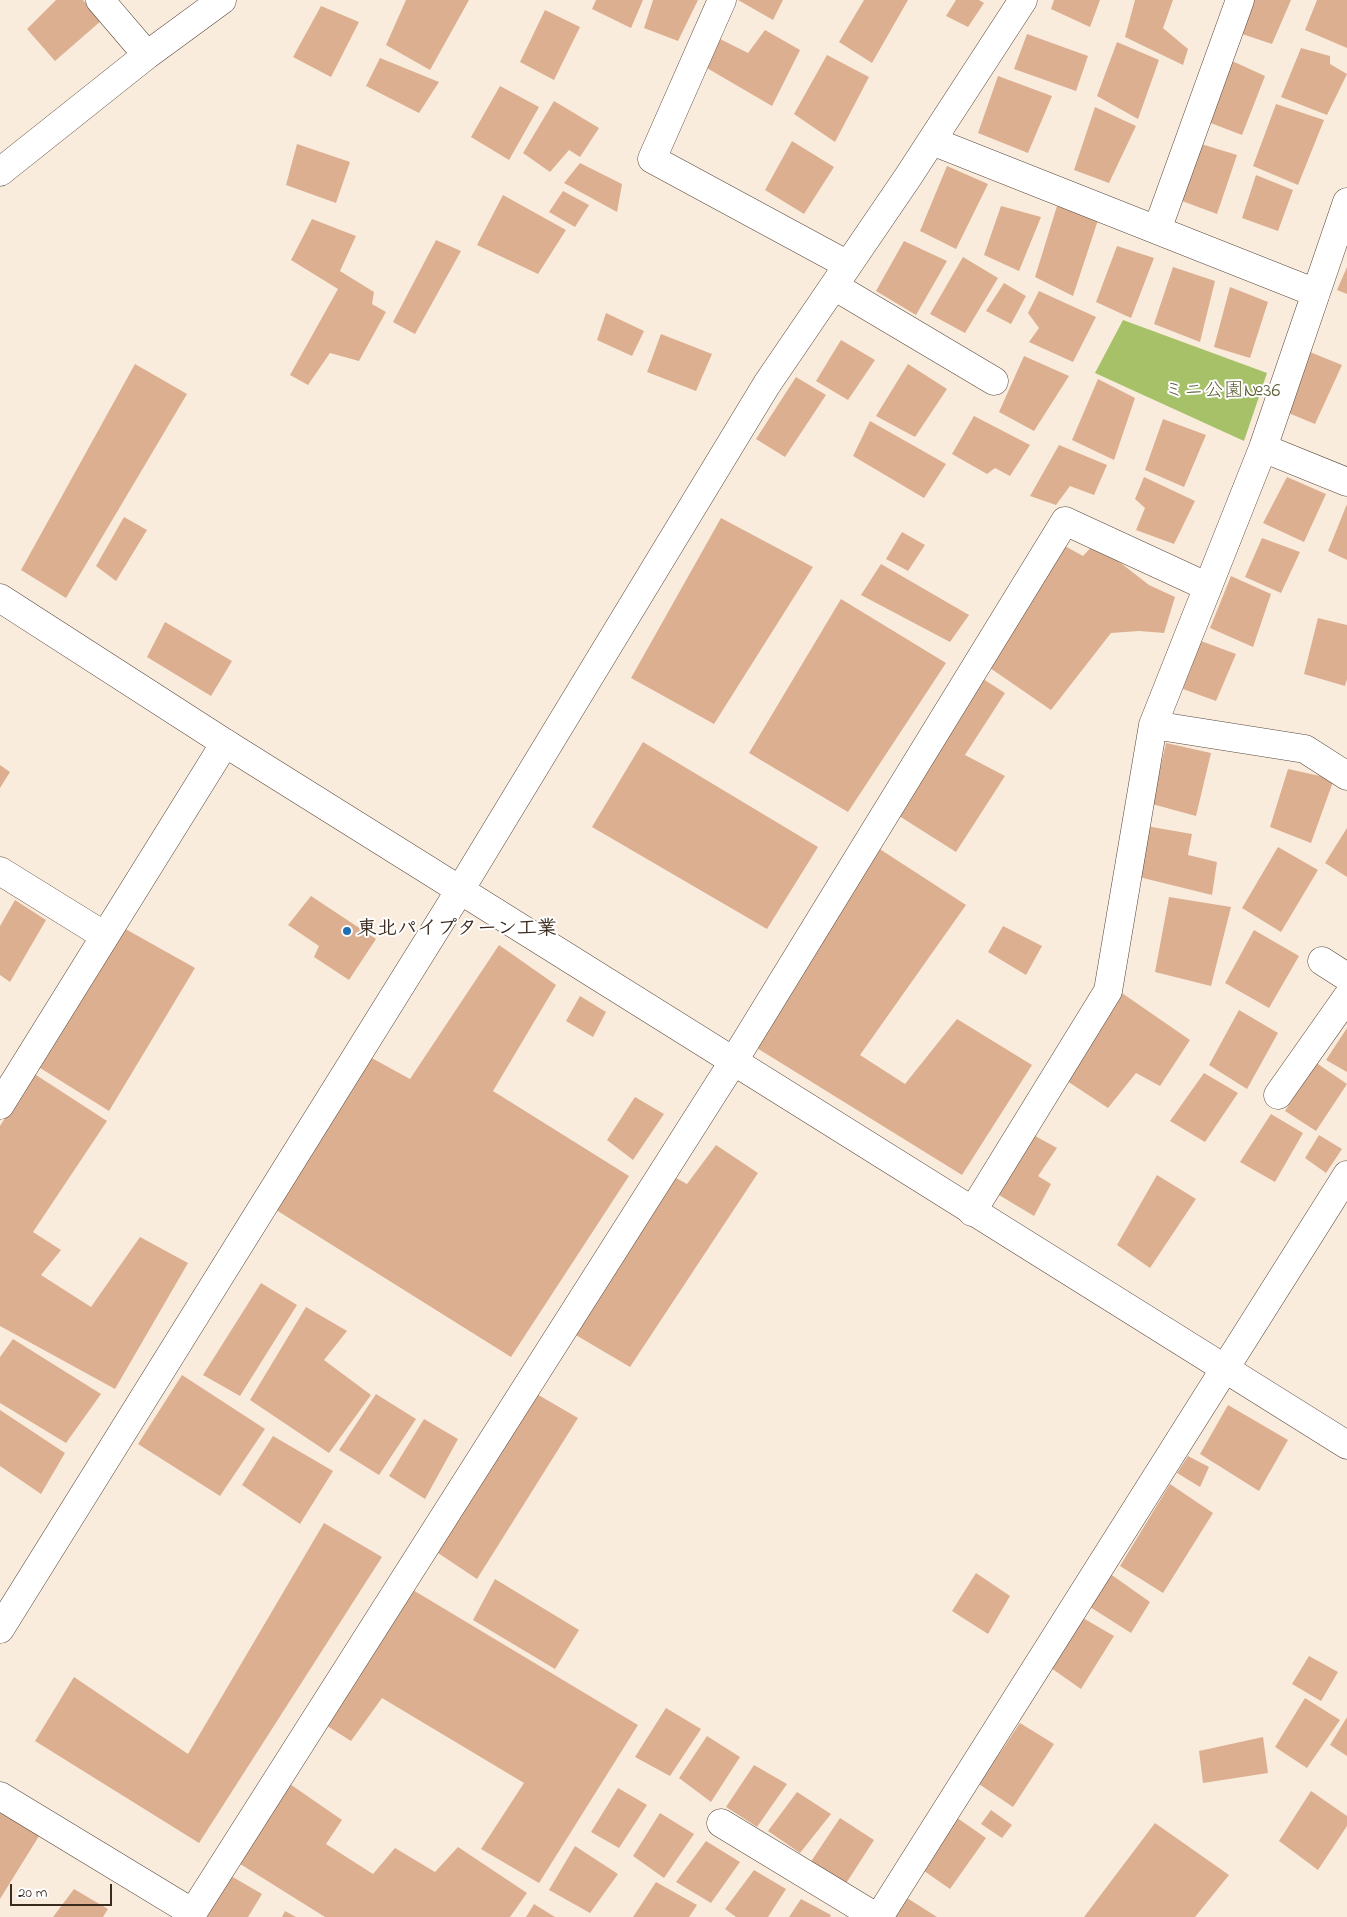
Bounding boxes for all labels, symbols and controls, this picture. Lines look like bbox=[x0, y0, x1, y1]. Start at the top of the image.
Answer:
park label: ミニ公園№36 bbox=[1164, 381, 1280, 405]
place label: 東北パイプターン工業 bbox=[357, 919, 557, 943]
marker: 東北パイプターン工業 bbox=[341, 925, 353, 937]
scale bar bbox=[12, 1874, 115, 1906]
text: 20 m bbox=[18, 1882, 47, 1904]

